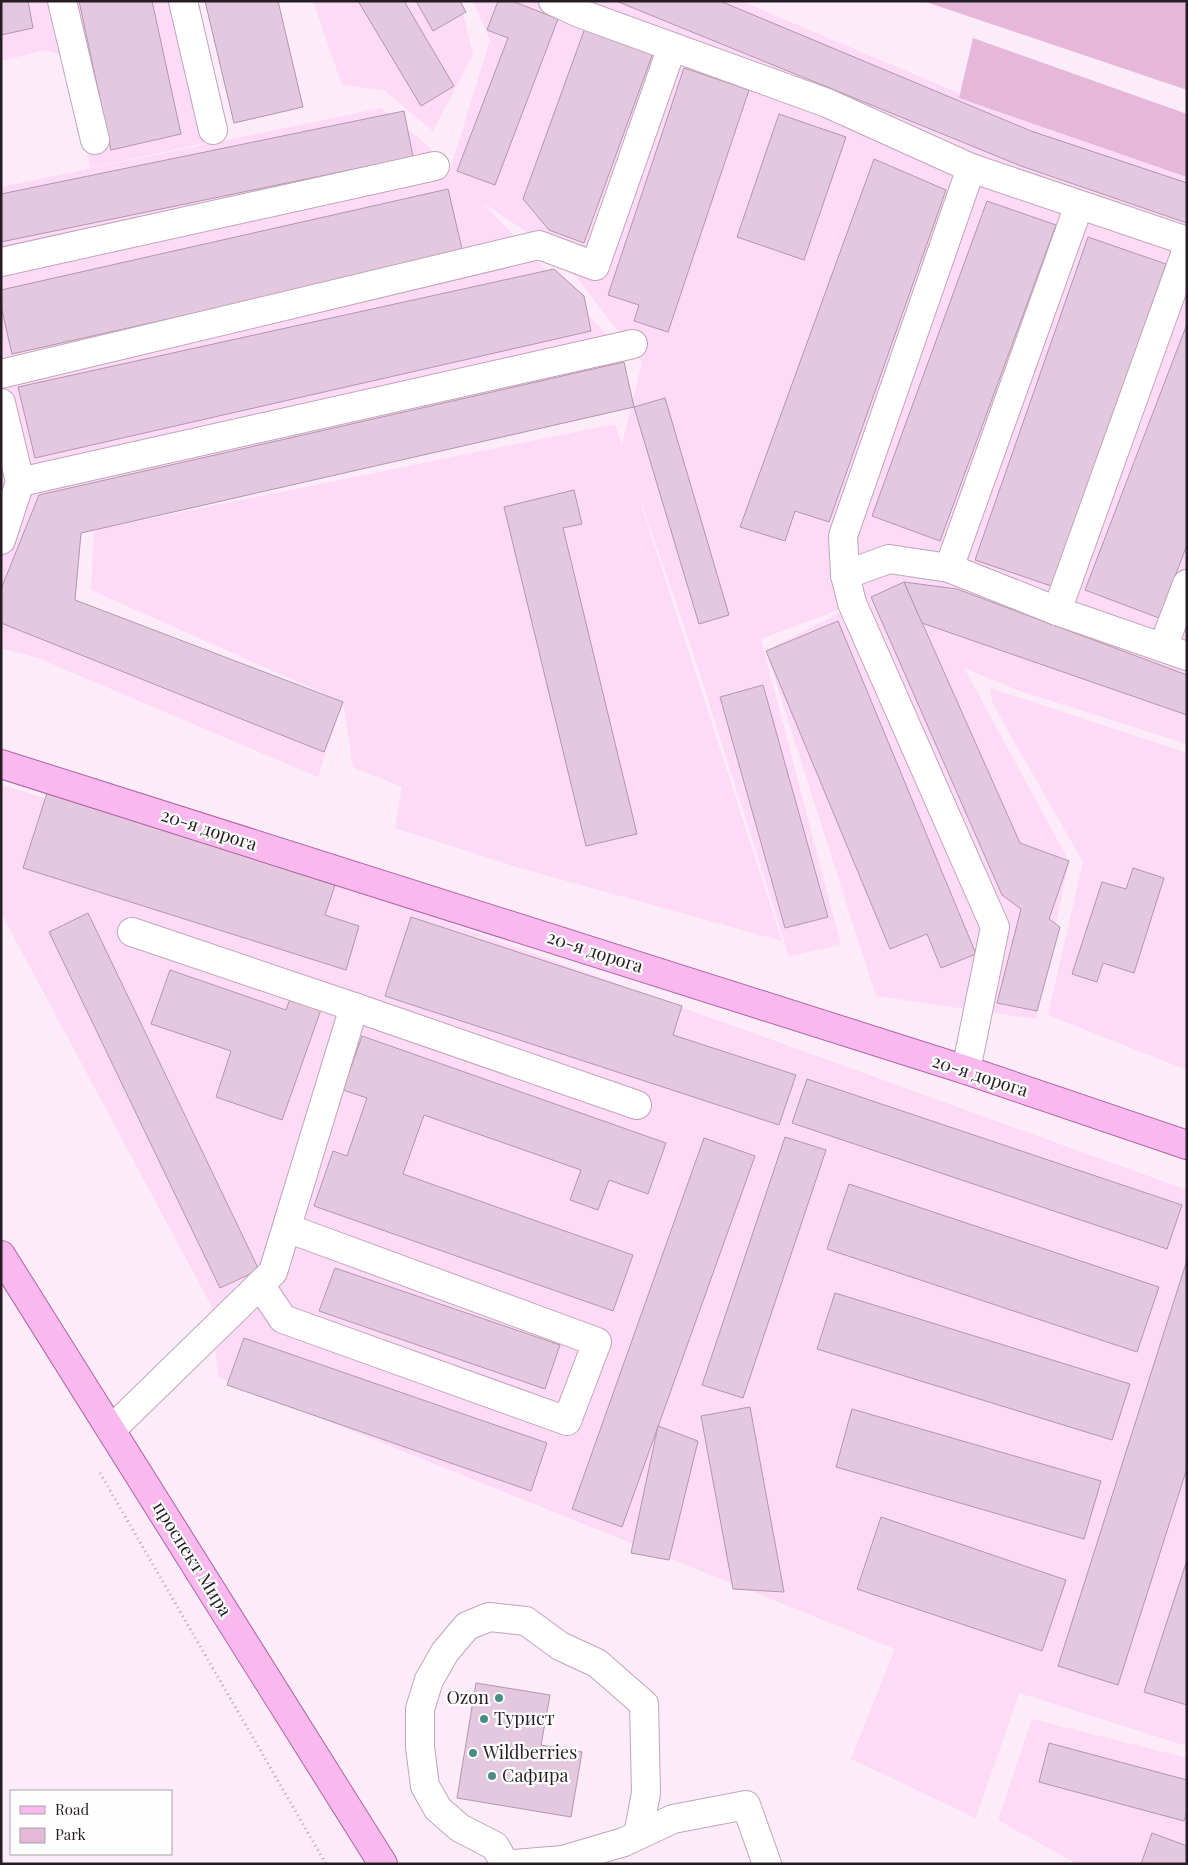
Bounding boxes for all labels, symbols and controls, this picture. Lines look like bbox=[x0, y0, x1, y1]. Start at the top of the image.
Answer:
street label: 20-я дорога bbox=[158, 802, 260, 856]
street label: 20-я дорога bbox=[544, 924, 646, 978]
street label: 20-я дорога bbox=[929, 1048, 1031, 1102]
street label: проспект Мира bbox=[148, 1496, 238, 1621]
place label: Ozon bbox=[446, 1685, 489, 1709]
marker: Ozon bbox=[493, 1692, 505, 1704]
place label: Турист bbox=[494, 1706, 555, 1730]
marker: Турист bbox=[478, 1713, 490, 1725]
place label: Wildberries bbox=[482, 1740, 577, 1764]
marker: Wildberries bbox=[467, 1747, 479, 1759]
place label: Сафира bbox=[502, 1763, 568, 1787]
marker: Сафира bbox=[486, 1770, 498, 1782]
legend bbox=[10, 1790, 172, 1855]
text: Road bbox=[55, 1799, 89, 1819]
text: Park bbox=[55, 1824, 87, 1844]

